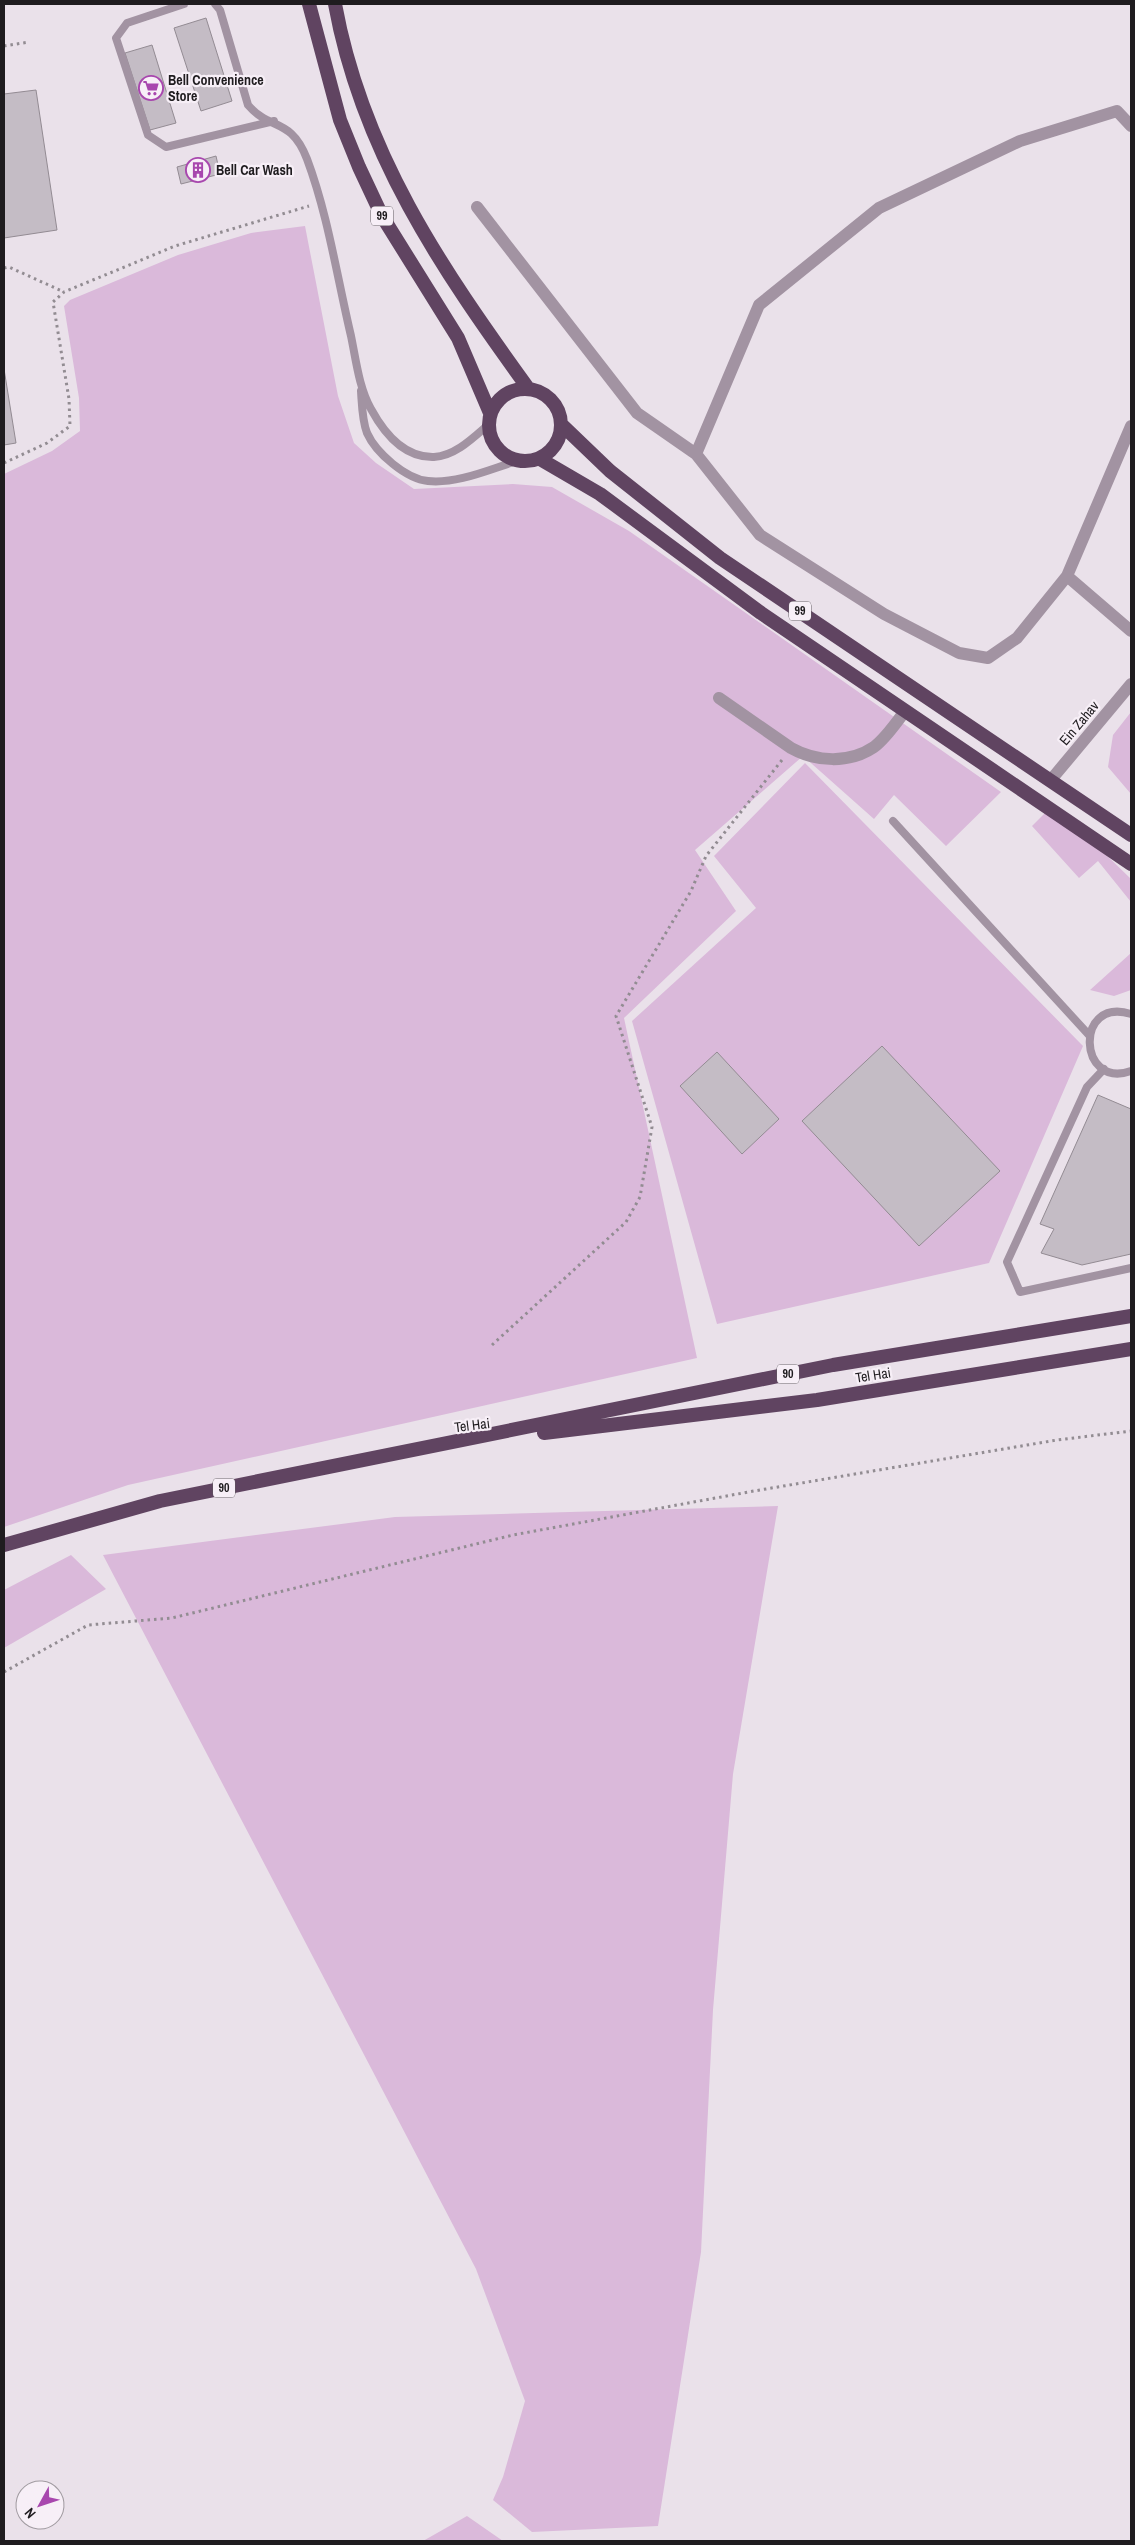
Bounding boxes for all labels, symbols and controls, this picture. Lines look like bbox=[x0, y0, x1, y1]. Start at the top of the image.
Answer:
place label: Bell Convenience Store bbox=[168, 71, 264, 105]
supermarket icon: Bell Convenience Store bbox=[138, 75, 164, 101]
building icon: Bell Car Wash bbox=[185, 157, 211, 183]
place label: Bell Car Wash bbox=[216, 161, 293, 179]
road number: 99 bbox=[371, 207, 393, 226]
road number: 99 bbox=[789, 602, 811, 620]
street label: Ein Zahav bbox=[1055, 697, 1103, 749]
street label: Tel Hai bbox=[854, 1363, 892, 1387]
road number: 90 bbox=[777, 1365, 799, 1384]
street label: Tel Hai bbox=[453, 1414, 491, 1436]
road number: 90 bbox=[213, 1479, 235, 1498]
north arrow bbox=[15, 2480, 65, 2530]
text: N bbox=[20, 2504, 40, 2522]

